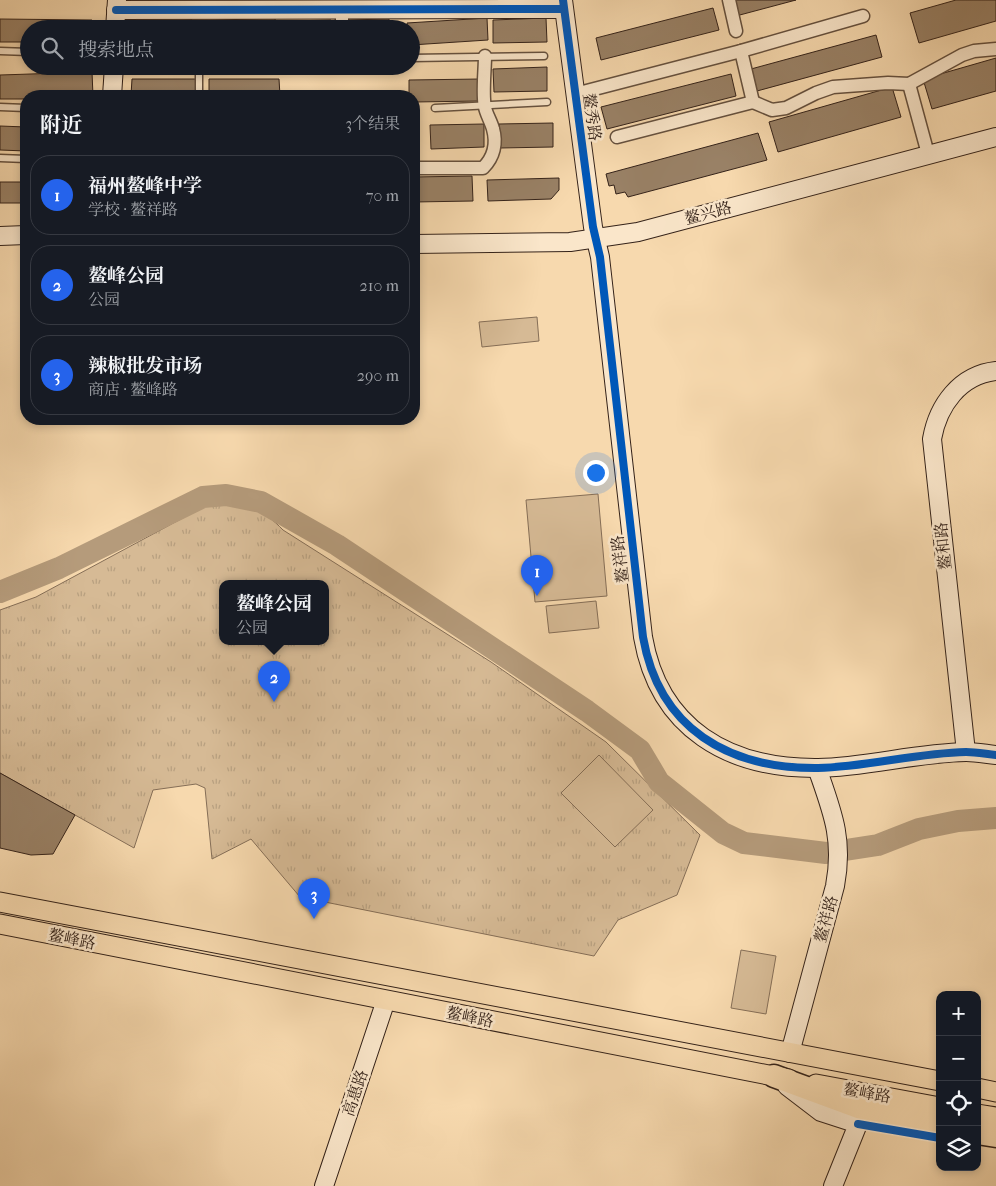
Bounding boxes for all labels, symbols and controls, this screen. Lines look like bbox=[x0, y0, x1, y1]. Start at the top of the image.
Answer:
search box bbox=[20, 20, 420, 75]
icon: search bbox=[38, 34, 66, 62]
text: 搜索地点 bbox=[78, 39, 154, 61]
street label: 鳌秀路 bbox=[579, 92, 605, 142]
text: 附近 bbox=[40, 113, 82, 137]
text: 3个结果 bbox=[345, 114, 400, 133]
text: 福州鳌峰中学 bbox=[88, 175, 202, 197]
text: 1 bbox=[54, 186, 60, 205]
text: 70 m bbox=[366, 186, 399, 205]
street label: 鳌兴路 bbox=[682, 198, 734, 228]
text: 学校 · 鳌祥路 bbox=[88, 200, 178, 219]
text: 鳌峰公园 bbox=[88, 265, 164, 287]
text: 2 bbox=[53, 276, 61, 295]
text: 210 m bbox=[360, 276, 399, 295]
text: 公园 bbox=[88, 290, 120, 309]
text: 辣椒批发市场 bbox=[88, 355, 202, 377]
text: 3 bbox=[54, 366, 60, 385]
text: 290 m bbox=[357, 366, 399, 385]
text: 商店 · 鳌峰路 bbox=[88, 380, 178, 399]
your location bbox=[583, 460, 609, 486]
street label: 鳌和路 bbox=[931, 521, 955, 571]
street label: 鳌祥路 bbox=[608, 534, 632, 584]
pin: 1 bbox=[521, 555, 553, 596]
popup bbox=[219, 580, 329, 645]
text: 鳌峰公园 bbox=[236, 593, 312, 615]
text: 公园 bbox=[236, 618, 268, 637]
pin: 2 bbox=[258, 661, 290, 702]
pin: 3 bbox=[298, 878, 330, 919]
street label: 鳌祥路 bbox=[811, 893, 841, 945]
street label: 鳌峰路 bbox=[47, 925, 97, 953]
map controls bbox=[936, 991, 981, 1171]
button: + bbox=[936, 991, 981, 1036]
street label: 鳌峰路 bbox=[445, 1003, 495, 1031]
button: − bbox=[936, 1036, 981, 1081]
street label: 高惠路 bbox=[338, 1067, 372, 1119]
street label: 鳌峰路 bbox=[842, 1079, 892, 1107]
button: locate bbox=[936, 1081, 981, 1126]
button: layers bbox=[936, 1126, 981, 1171]

